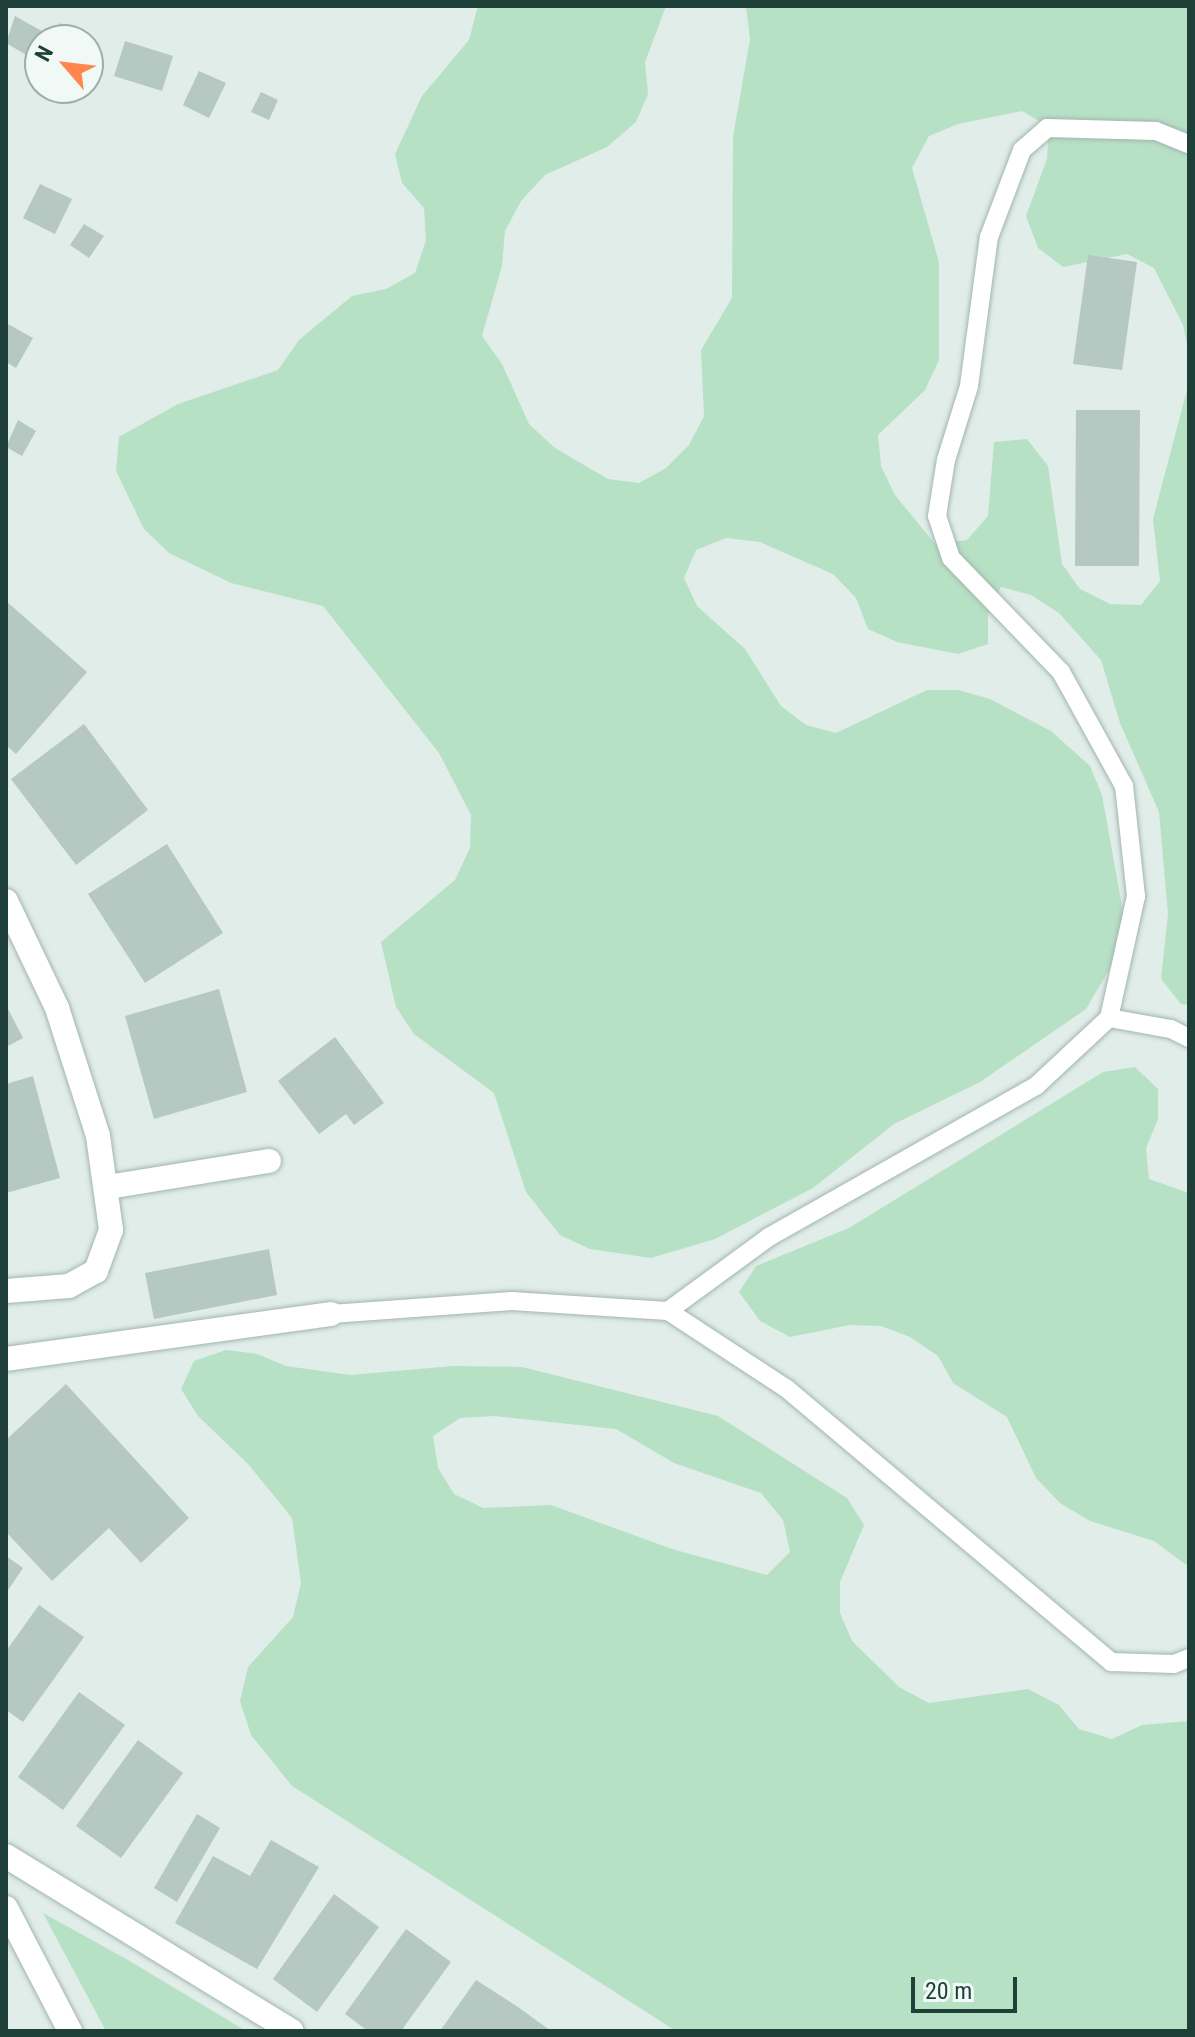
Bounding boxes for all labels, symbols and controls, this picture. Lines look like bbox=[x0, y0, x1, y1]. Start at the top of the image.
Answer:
north arrow bbox=[24, 24, 104, 104]
text: N bbox=[30, 42, 58, 65]
scale bar bbox=[915, 1961, 1021, 2011]
text: 20 m bbox=[925, 1977, 972, 2005]

